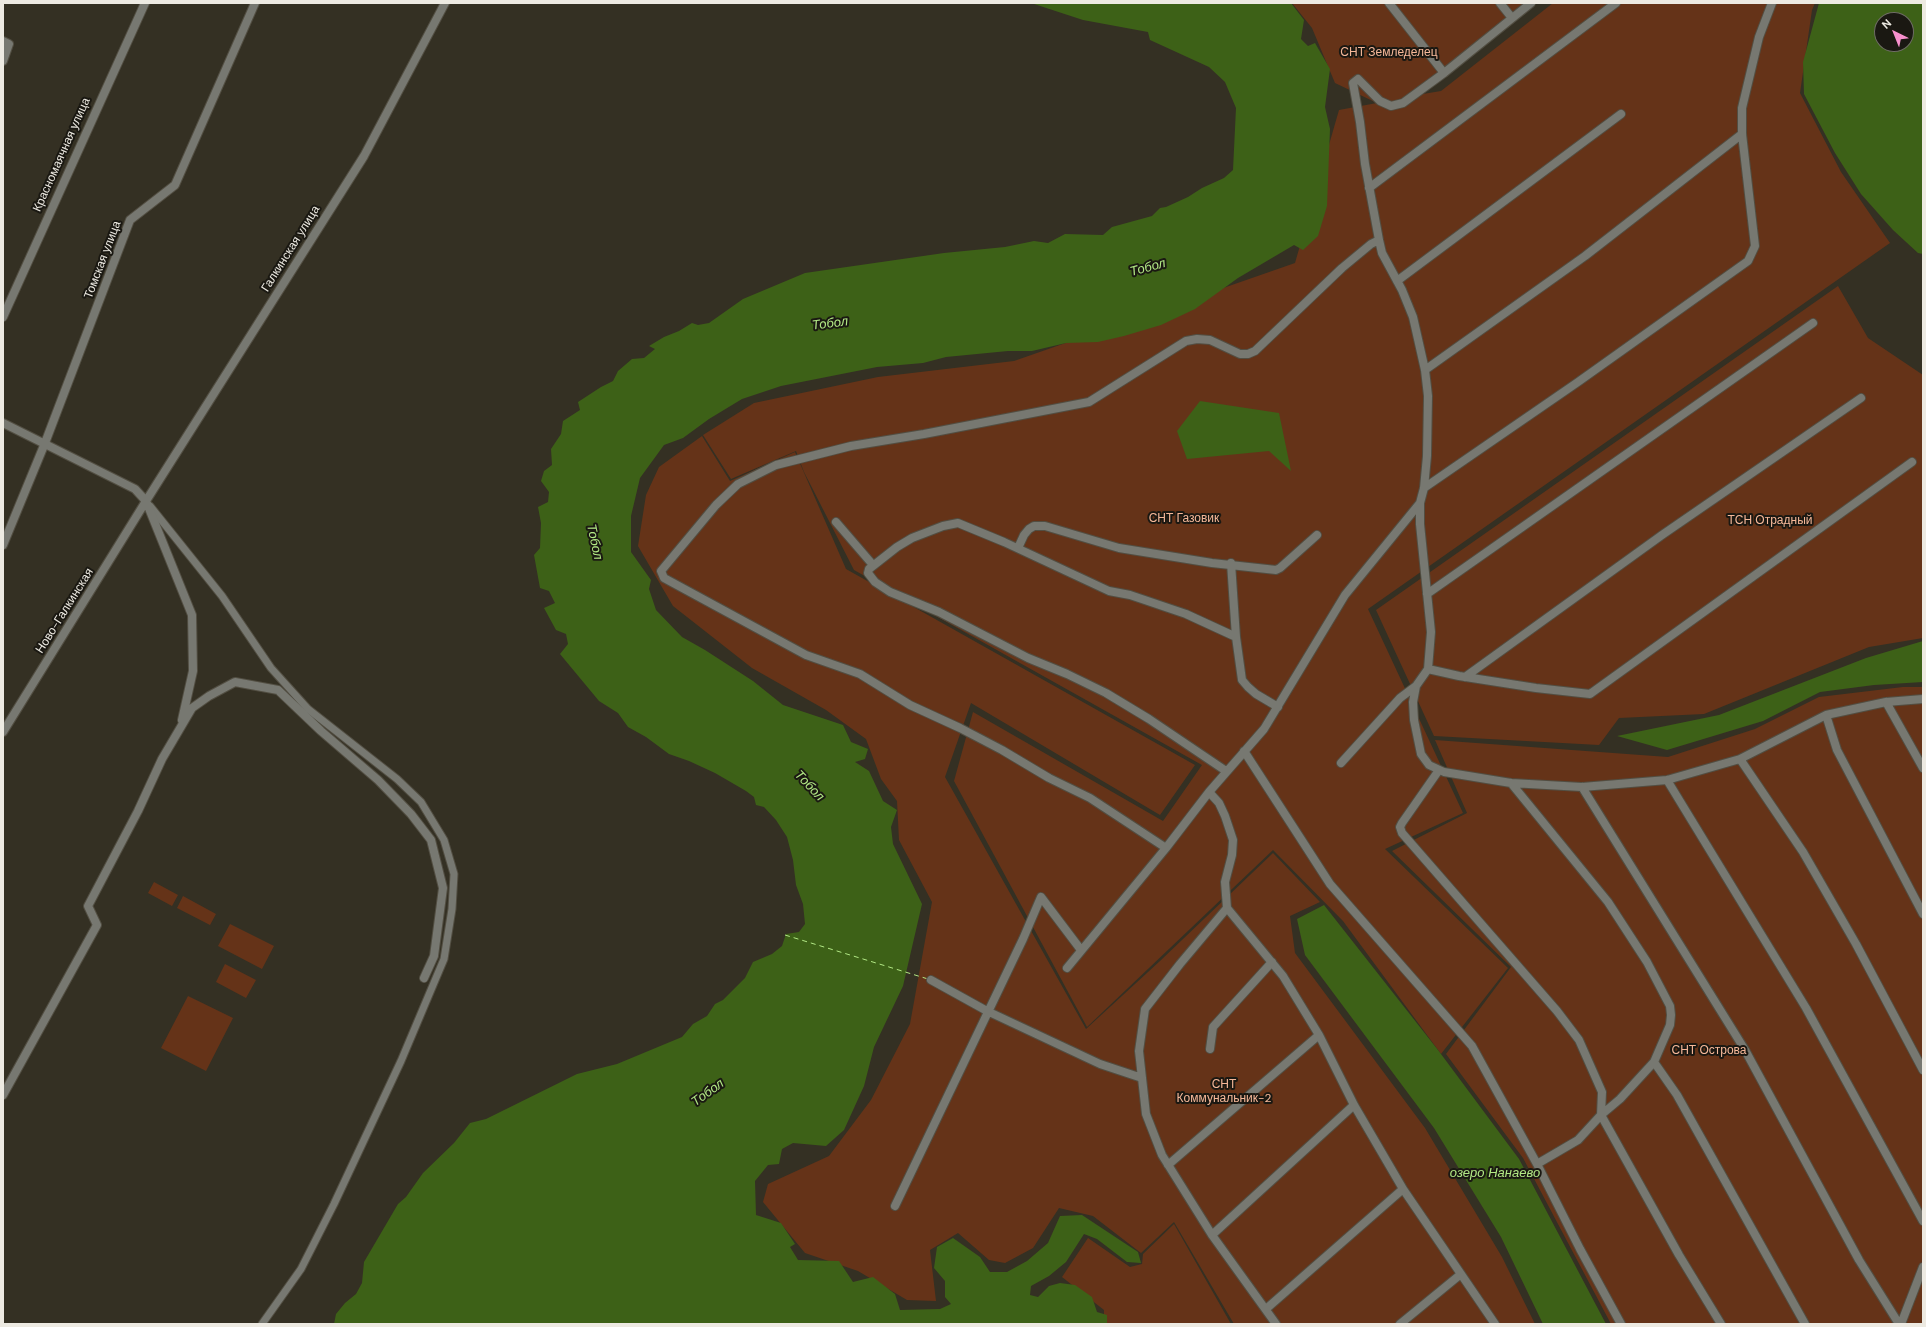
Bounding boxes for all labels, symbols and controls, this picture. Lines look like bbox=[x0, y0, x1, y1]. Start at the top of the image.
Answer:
north arrow bbox=[1874, 12, 1914, 52]
text: N bbox=[1879, 16, 1894, 32]
park label: СНТ Земледелец bbox=[1340, 46, 1438, 60]
street label: Красномаячная улица bbox=[30, 96, 94, 214]
street label: Галкинская улица bbox=[259, 203, 323, 295]
street label: Томская улица bbox=[82, 219, 124, 301]
water label: Тобол bbox=[1128, 256, 1168, 280]
water label: Тобол bbox=[811, 314, 849, 334]
park label: СНТ Газовик bbox=[1149, 512, 1219, 526]
park label: ТСН Отрадный bbox=[1728, 514, 1812, 528]
water label: Тобол bbox=[583, 523, 605, 561]
street label: Ново-Галкинская bbox=[33, 566, 97, 656]
water label: Тобол bbox=[791, 768, 827, 804]
park label: СНТ Острова bbox=[1672, 1044, 1746, 1058]
water label: Тобол bbox=[689, 1076, 727, 1110]
park label: СНТ Коммунальник-2 bbox=[1177, 1078, 1271, 1106]
water label: озеро Нанаево bbox=[1450, 1166, 1540, 1182]

